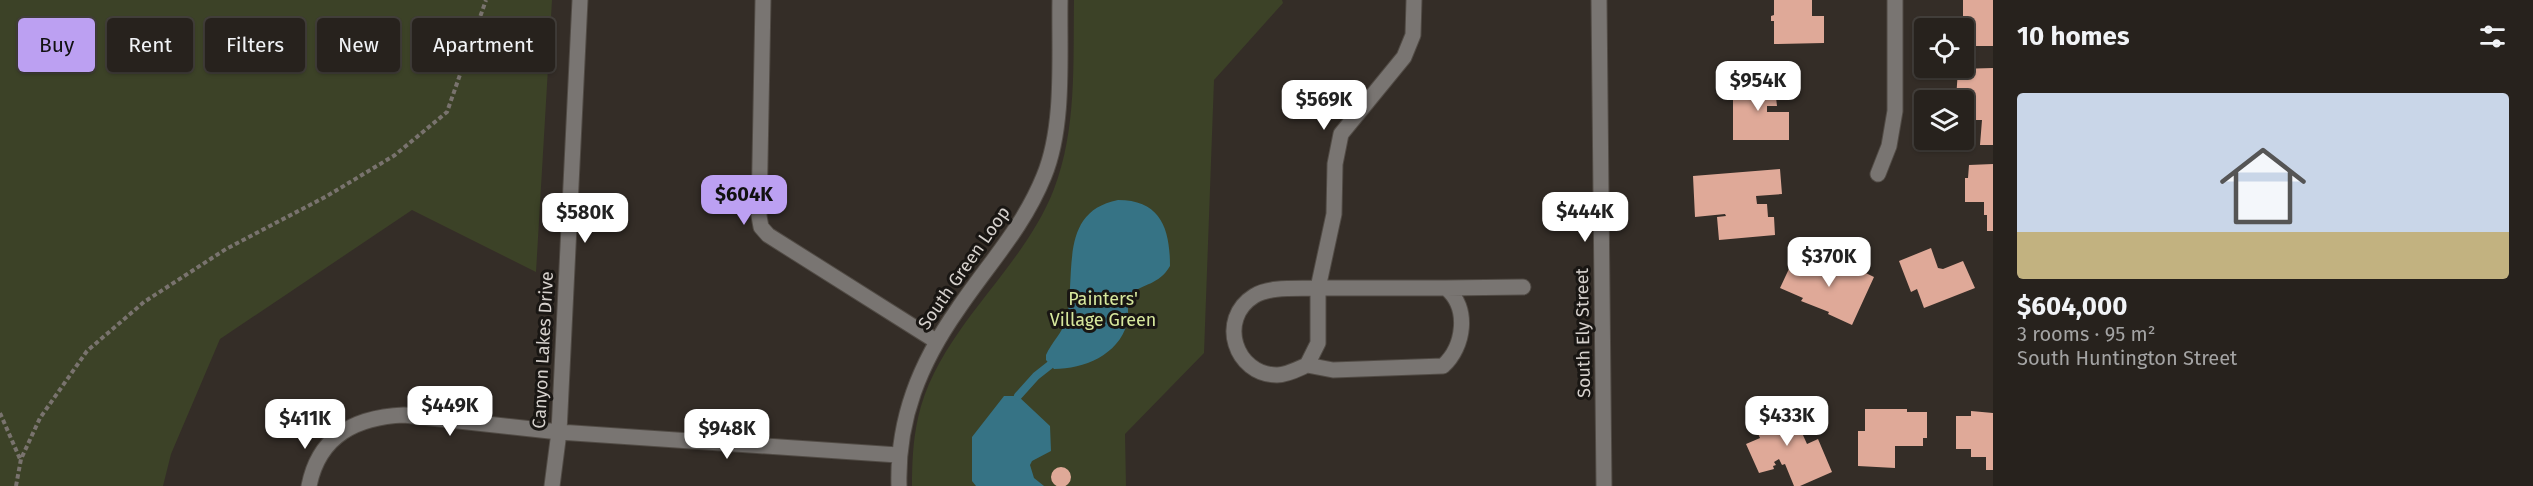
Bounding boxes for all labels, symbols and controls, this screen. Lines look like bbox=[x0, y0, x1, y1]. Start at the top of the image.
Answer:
chip: Buy bbox=[18, 18, 95, 72]
chip: Rent bbox=[107, 18, 193, 72]
chip: Filters bbox=[205, 18, 305, 72]
chip: New bbox=[317, 18, 400, 72]
chip: Apartment bbox=[412, 18, 555, 72]
map controls bbox=[1914, 18, 1974, 150]
button: locate bbox=[1914, 18, 1974, 78]
icon: filters bbox=[2476, 20, 2509, 53]
text: 10 homes bbox=[2017, 21, 2130, 52]
pin: $954K bbox=[1716, 61, 1800, 112]
text: $954K bbox=[1730, 68, 1786, 92]
pin: $569K bbox=[1282, 80, 1366, 131]
text: $569K bbox=[1296, 87, 1352, 111]
button: layers bbox=[1914, 90, 1974, 150]
icon: home bbox=[2209, 132, 2317, 240]
pin: $604K bbox=[702, 175, 786, 226]
text: $604K bbox=[715, 182, 773, 206]
pin: $444K bbox=[1543, 192, 1627, 243]
pin: $580K bbox=[543, 193, 627, 244]
text: $444K bbox=[1556, 199, 1614, 223]
text: $580K bbox=[556, 200, 614, 224]
street label: South Green Loop bbox=[913, 202, 1015, 334]
pin: $370K bbox=[1787, 237, 1871, 288]
text: $370K bbox=[1802, 244, 1856, 268]
street label: South Ely Street bbox=[1571, 267, 1595, 398]
street label: Canyon Lakes Drive bbox=[528, 271, 558, 429]
park label: Painters' Village Green bbox=[1050, 288, 1156, 331]
text: $604,000 bbox=[2017, 291, 2127, 322]
text: 3 rooms · 95 m² bbox=[2017, 322, 2156, 346]
text: South Huntington Street bbox=[2017, 346, 2237, 370]
pin: $449K bbox=[408, 386, 492, 437]
text: $449K bbox=[421, 393, 479, 417]
pin: $433K bbox=[1745, 396, 1829, 447]
pin: $411K bbox=[263, 399, 347, 450]
text: $433K bbox=[1759, 403, 1815, 427]
text: $411K bbox=[279, 406, 331, 430]
pin: $948K bbox=[685, 409, 769, 460]
text: $948K bbox=[698, 416, 756, 440]

